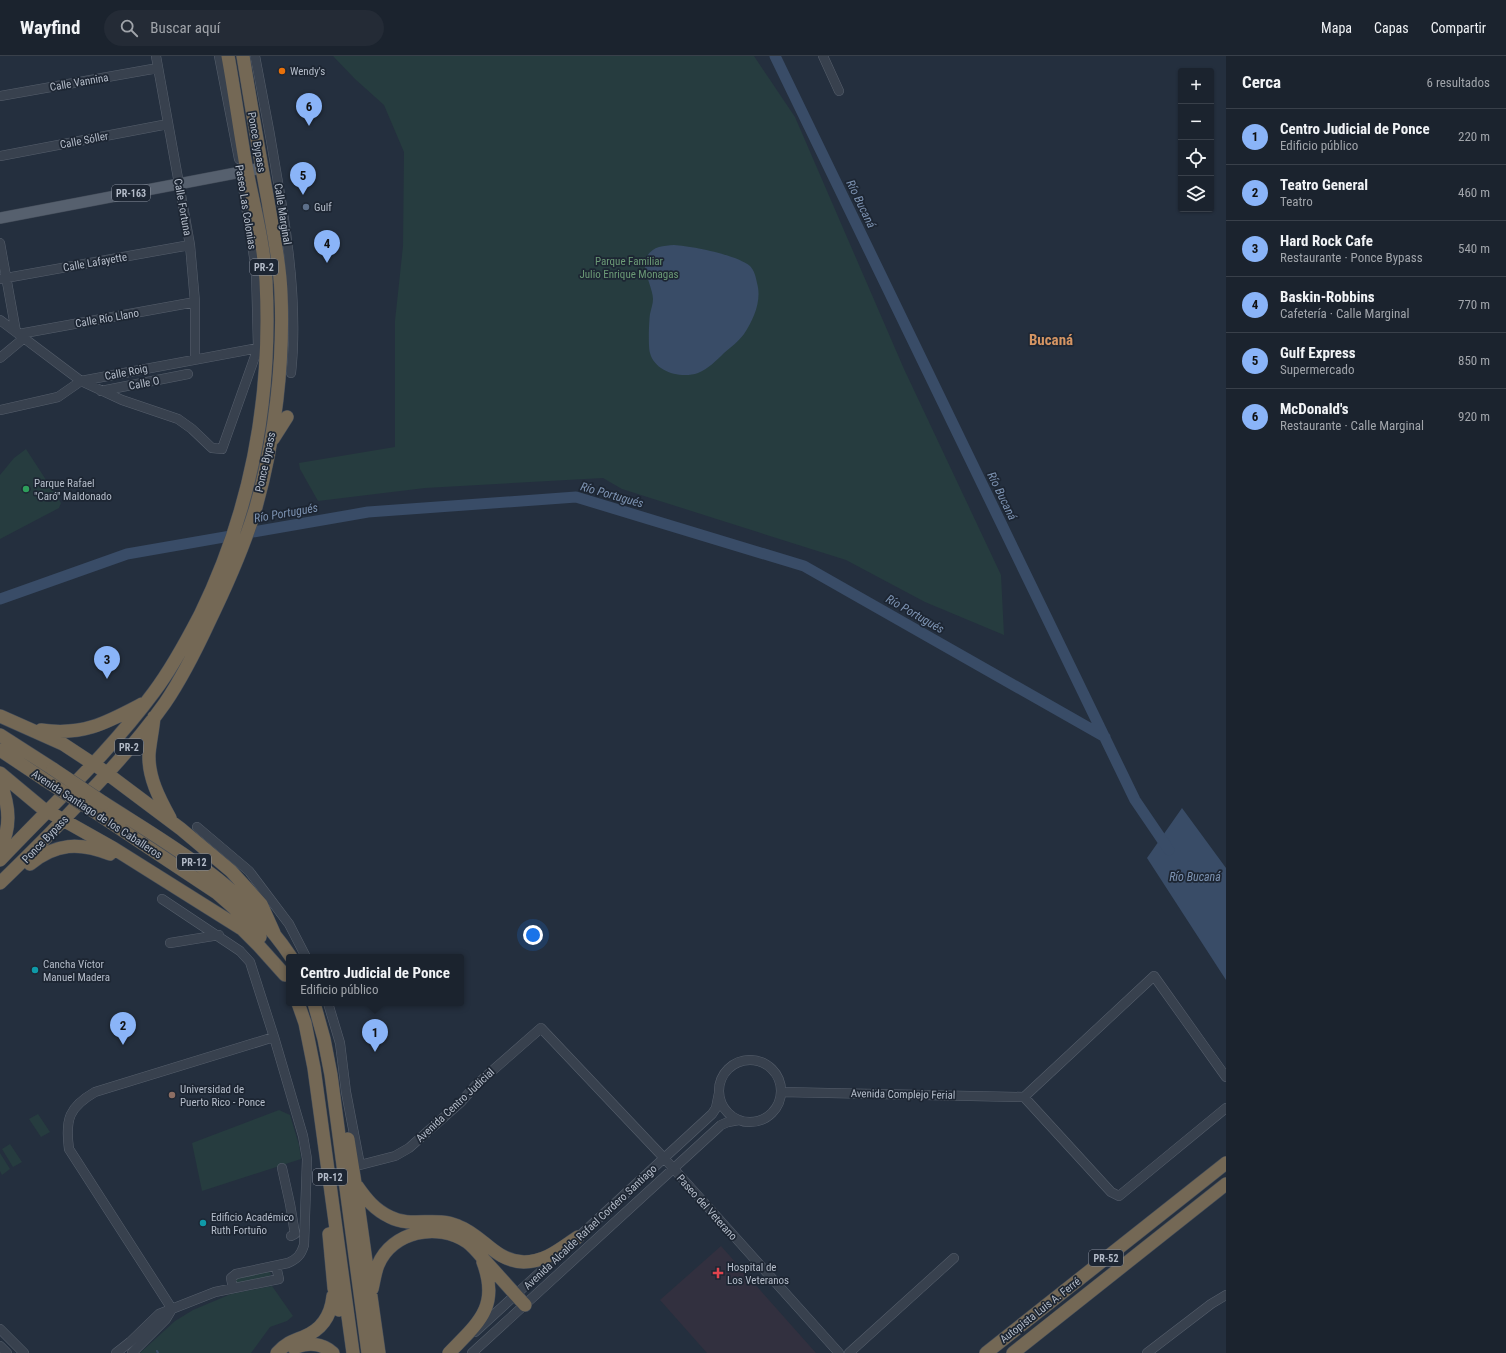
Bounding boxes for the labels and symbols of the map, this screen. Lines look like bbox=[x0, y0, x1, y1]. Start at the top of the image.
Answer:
place label: Wendy's bbox=[290, 65, 325, 78]
marker: Wendy's bbox=[277, 66, 287, 76]
street label: Calle Vannina bbox=[49, 71, 109, 94]
pin: 6 bbox=[296, 93, 322, 126]
street label: Ponce Bypass bbox=[245, 111, 268, 173]
street label: Calle Sóller bbox=[59, 129, 110, 152]
pin: 5 bbox=[290, 162, 316, 195]
street label: Paseo Las Colonias bbox=[232, 164, 259, 250]
street label: Calle Fortuna bbox=[171, 178, 194, 237]
water label: Río Bucaná bbox=[843, 178, 879, 231]
street label: Calle Marginal bbox=[271, 182, 294, 246]
road number: PR-163 bbox=[112, 185, 150, 201]
place label: Gulf bbox=[314, 201, 332, 214]
marker: Gulf bbox=[301, 202, 311, 212]
pin: 4 bbox=[314, 230, 340, 263]
street label: Calle Lafayette bbox=[62, 250, 128, 275]
park label: Parque Familiar Julio Enrique Monagas bbox=[579, 255, 679, 281]
road number: PR-2 bbox=[250, 259, 278, 275]
street label: Calle Río Llano bbox=[74, 306, 140, 331]
district label: Bucaná bbox=[1029, 331, 1073, 349]
street label: Calle Roig bbox=[103, 362, 149, 383]
street label: Calle O bbox=[128, 374, 160, 393]
street label: Ponce Bypass bbox=[253, 431, 278, 493]
water label: Río Bucaná bbox=[984, 470, 1020, 523]
place label: Parque Rafael "Caró" Maldonado bbox=[34, 477, 112, 503]
water label: Río Portugués bbox=[579, 479, 645, 511]
marker: Parque Rafael "Caró" Maldonado bbox=[21, 484, 31, 494]
water label: Río Portugués bbox=[253, 500, 319, 526]
water label: Río Portugués bbox=[883, 592, 947, 636]
pin: 3 bbox=[94, 646, 120, 679]
road number: PR-2 bbox=[115, 739, 143, 755]
street label: Avenida Santiago de los Caballeros bbox=[29, 767, 164, 861]
street label: Ponce Bypass bbox=[20, 813, 71, 866]
road number: PR-12 bbox=[177, 854, 211, 870]
water label: Río Bucaná bbox=[1169, 870, 1221, 884]
your location bbox=[523, 925, 543, 945]
place label: Cancha Víctor Manuel Madera bbox=[43, 958, 110, 984]
marker: Cancha Víctor Manuel Madera bbox=[30, 965, 40, 975]
pin: 2 bbox=[110, 1012, 136, 1045]
pin: 1 bbox=[362, 1019, 388, 1052]
street label: Avenida Centro Judicial bbox=[414, 1066, 497, 1145]
place label: Universidad de Puerto Rico - Ponce bbox=[180, 1083, 265, 1109]
street label: Avenida Complejo Ferial bbox=[851, 1087, 955, 1102]
marker: Universidad de Puerto Rico - Ponce bbox=[167, 1090, 177, 1100]
street label: Avenida Alcalde Rafael Cordero Santiago bbox=[521, 1162, 660, 1293]
road number: PR-12 bbox=[313, 1169, 347, 1185]
street label: Paseo del Veterano bbox=[674, 1172, 740, 1243]
place label: Edificio Académico Ruth Fortuño bbox=[211, 1211, 295, 1237]
marker: Edificio Académico Ruth Fortuño bbox=[198, 1218, 208, 1228]
road number: PR-52 bbox=[1089, 1250, 1123, 1266]
place label: Hospital de Los Veteranos bbox=[727, 1261, 789, 1287]
marker: Hospital de Los Veteranos bbox=[712, 1267, 724, 1279]
street label: Autopista Luis A. Ferré bbox=[997, 1275, 1083, 1346]

